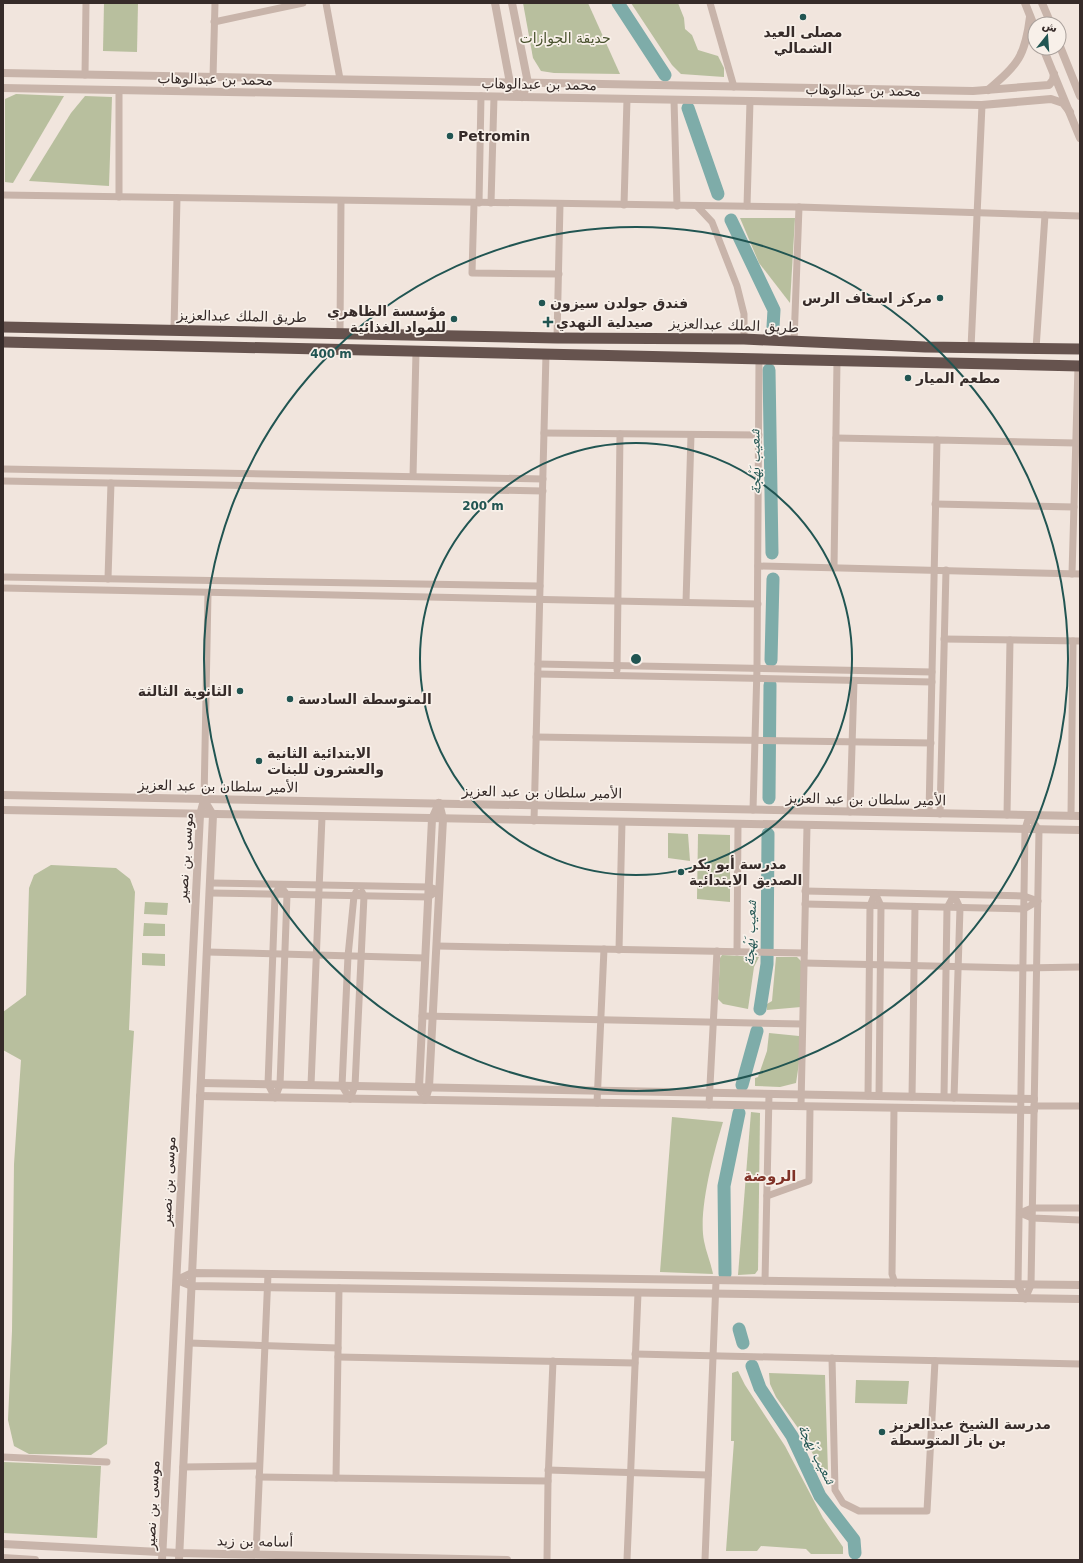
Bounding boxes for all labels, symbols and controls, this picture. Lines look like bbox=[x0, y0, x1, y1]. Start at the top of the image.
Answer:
marker: مصلى العيد الشمالي bbox=[798, 12, 808, 22]
north arrow bbox=[1027, 16, 1067, 56]
text: ش bbox=[1041, 18, 1059, 35]
place label: مصلى العيد الشمالي bbox=[764, 24, 842, 57]
park label: حديقة الجوازات bbox=[519, 30, 611, 47]
street label: محمد بن عبدالوهاب bbox=[157, 70, 273, 89]
street label: محمد بن عبدالوهاب bbox=[481, 75, 597, 94]
street label: محمد بن عبدالوهاب bbox=[805, 81, 921, 100]
place label: Petromin bbox=[458, 128, 530, 144]
marker: Petromin bbox=[445, 131, 455, 141]
place label: مركز اسعاف الرس bbox=[802, 290, 932, 307]
marker: مركز اسعاف الرس bbox=[935, 293, 945, 303]
place label: فندق جولدن سيزون bbox=[550, 295, 688, 312]
marker: فندق جولدن سيزون bbox=[537, 298, 547, 308]
place label: مؤسسة الظاهري للمواد الغذائية bbox=[327, 303, 446, 336]
street label: طريق الملك عبدالعزيز bbox=[176, 307, 307, 326]
marker: مؤسسة الظاهري للمواد الغذائية bbox=[449, 314, 459, 324]
place label: صيدلية النهدي bbox=[556, 314, 654, 332]
street label: طريق الملك عبدالعزيز bbox=[668, 315, 799, 336]
marker: صيدلية النهدي bbox=[543, 317, 553, 327]
text: 400 m bbox=[310, 347, 352, 361]
place label: مطعم الميار bbox=[915, 370, 1001, 386]
marker: مطعم الميار bbox=[903, 373, 913, 383]
water label: شعيب بَهْجة bbox=[745, 429, 765, 495]
text: 200 m bbox=[462, 499, 504, 513]
centre of rings bbox=[629, 652, 643, 666]
place label: الثانوية الثالثة bbox=[138, 683, 232, 700]
marker: الثانوية الثالثة bbox=[235, 686, 245, 696]
place label: المتوسطة السادسة bbox=[298, 691, 432, 708]
marker: المتوسطة السادسة bbox=[285, 694, 295, 704]
place label: الابتدائية الثانية والعشرون للبنات bbox=[267, 745, 384, 778]
marker: الابتدائية الثانية والعشرون للبنات bbox=[254, 756, 264, 766]
street label: الأمير سلطان بن عبد العزيز bbox=[137, 776, 298, 796]
street label: الأمير سلطان بن عبد العزيز bbox=[461, 782, 622, 802]
street label: الأمير سلطان بن عبد العزيز bbox=[785, 789, 946, 809]
street label: موسى بن نصير bbox=[174, 812, 197, 903]
place label: مدرسة أبو بكر الصديق الابتدائية bbox=[688, 855, 802, 889]
marker: مدرسة أبو بكر الصديق الابتدائية bbox=[676, 867, 686, 877]
water label: شعيب بَهْجة bbox=[740, 900, 760, 966]
street label: موسى بن نصير bbox=[158, 1136, 179, 1227]
district label: الروضة bbox=[743, 1167, 797, 1185]
place label: مدرسة الشيخ عبدالعزيز بن باز المتوسطة bbox=[889, 1416, 1051, 1449]
water label: شعيب بَهْجة bbox=[794, 1421, 840, 1488]
marker: مدرسة الشيخ عبدالعزيز بن باز المتوسطة bbox=[877, 1427, 887, 1437]
street label: موسى بن نصير bbox=[142, 1460, 163, 1551]
street label: أسامه بن زيد bbox=[217, 1531, 293, 1551]

